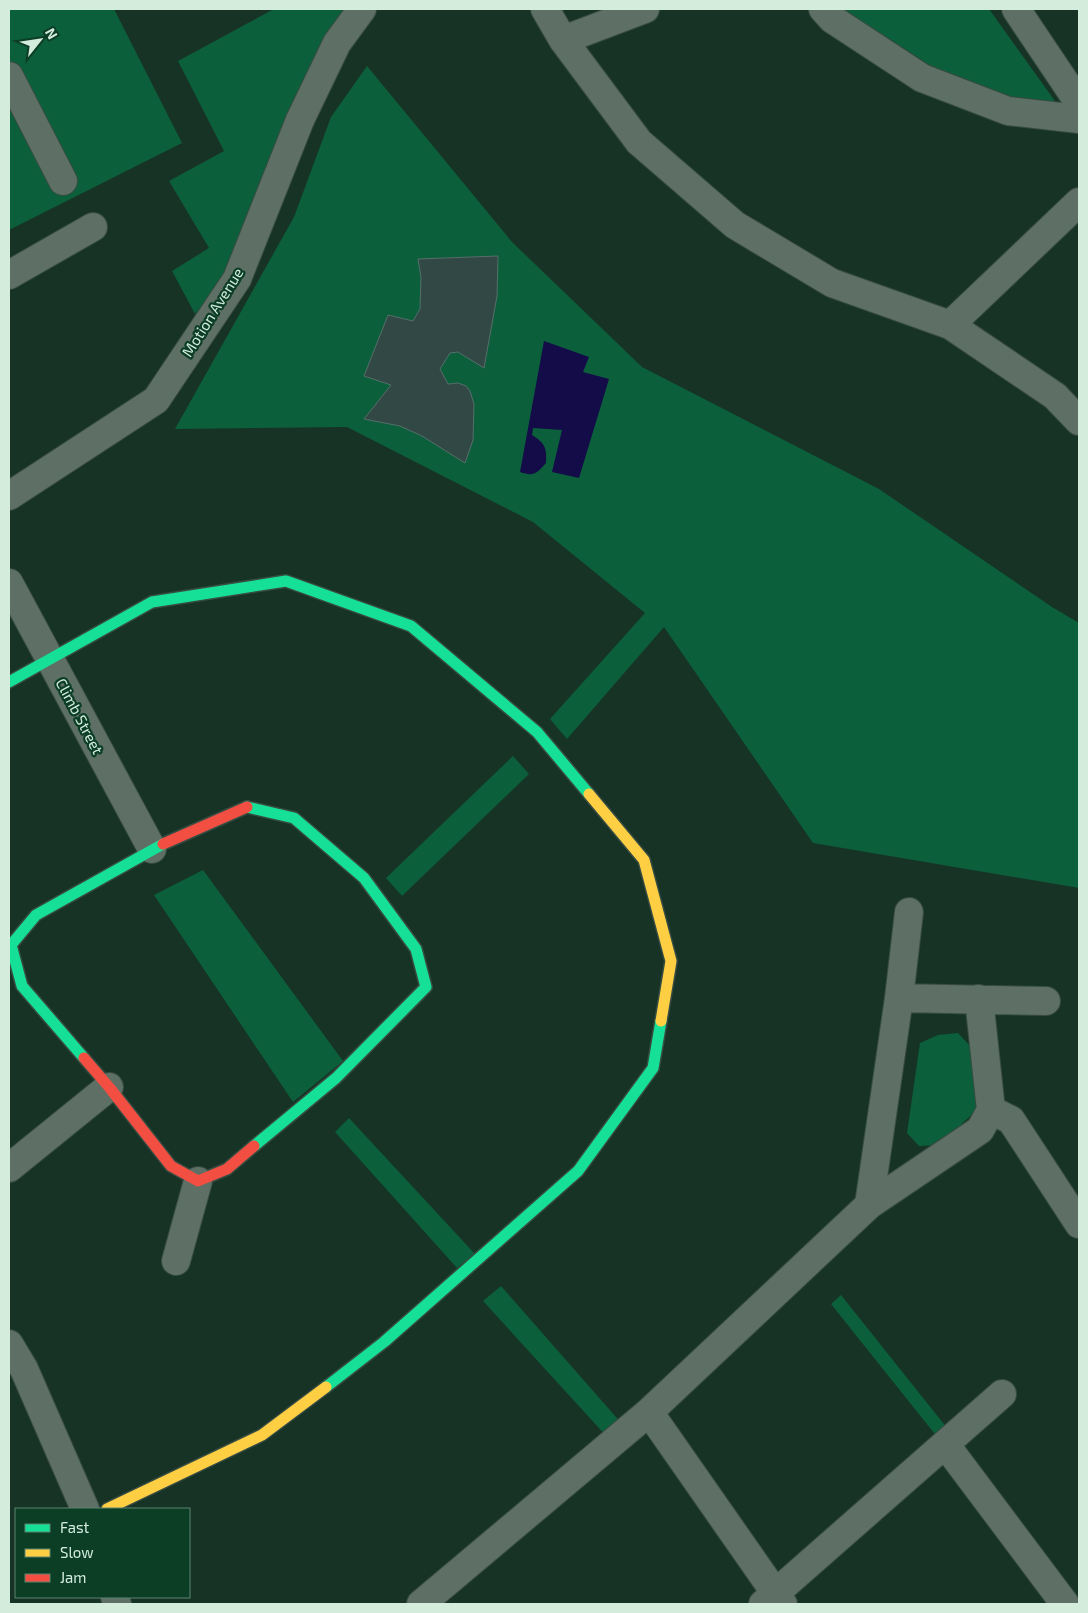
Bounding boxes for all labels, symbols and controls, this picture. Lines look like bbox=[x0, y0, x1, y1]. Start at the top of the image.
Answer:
north arrow bbox=[15, 15, 65, 65]
text: N bbox=[42, 25, 62, 42]
street label: Motion Avenue bbox=[177, 264, 247, 360]
street label: Climb Street bbox=[52, 675, 108, 757]
legend bbox=[15, 1508, 190, 1598]
text: Fast bbox=[60, 1518, 90, 1536]
text: Slow bbox=[60, 1543, 94, 1561]
text: Jam bbox=[60, 1568, 86, 1586]

